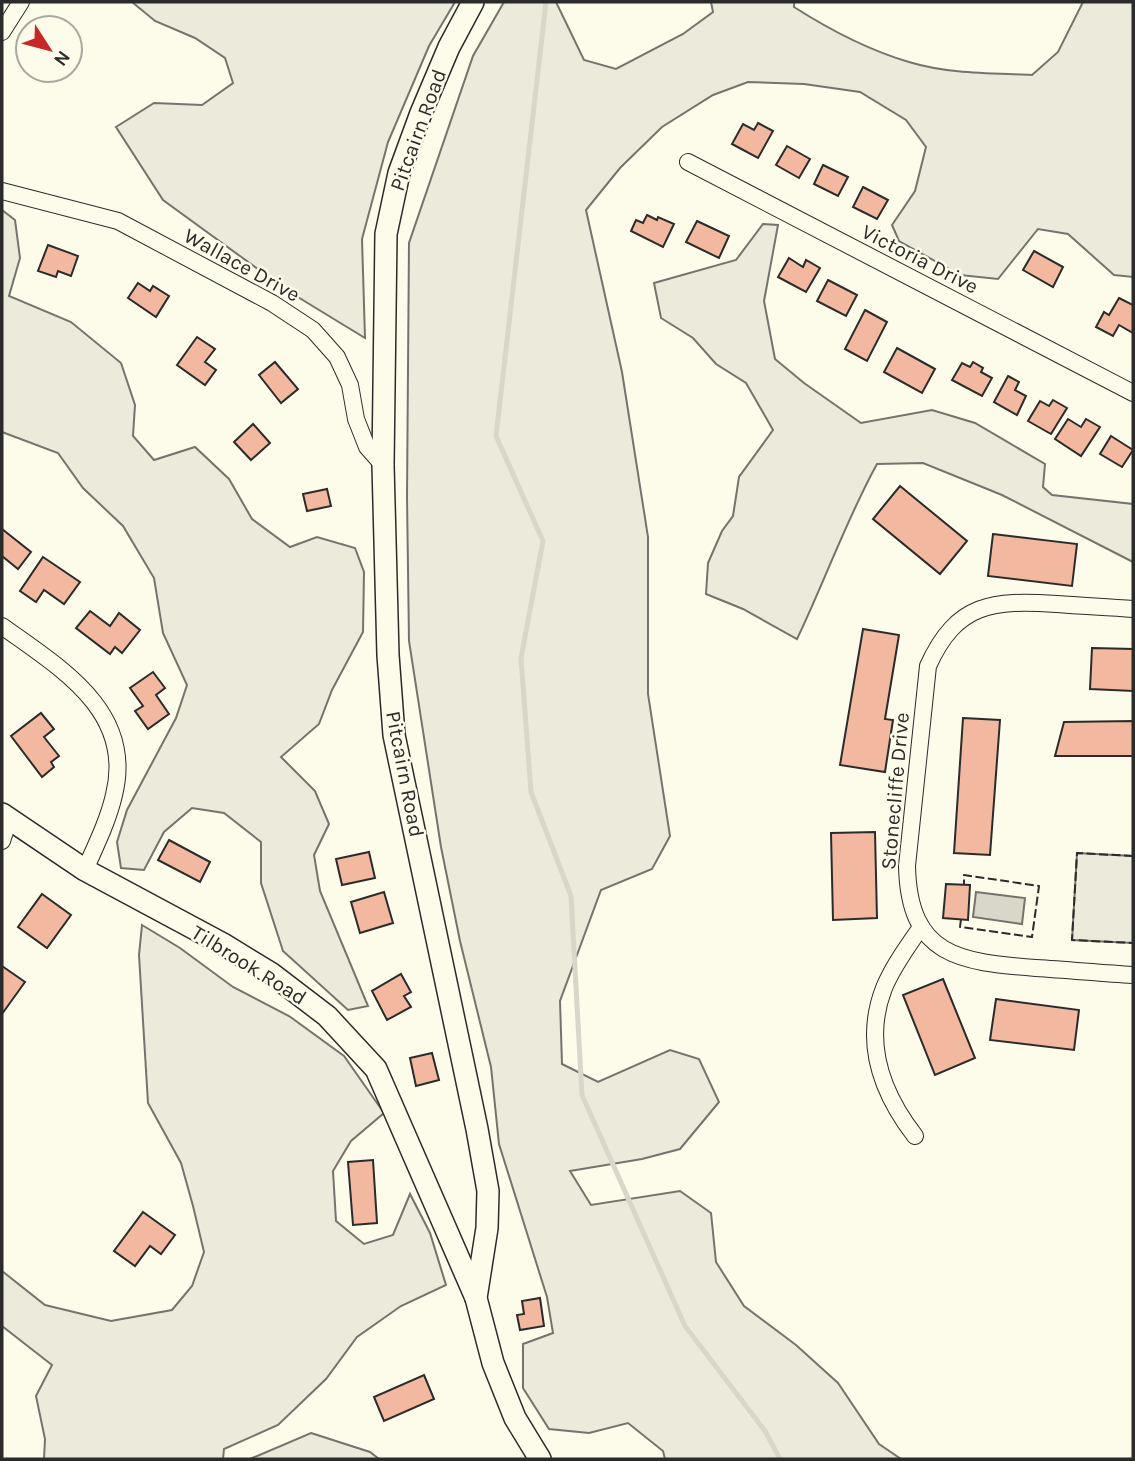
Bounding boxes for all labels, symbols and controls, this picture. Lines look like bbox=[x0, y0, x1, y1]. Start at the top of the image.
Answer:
north arrow bbox=[14, 14, 84, 84]
text: N bbox=[49, 46, 75, 70]
street label: Pitcairn Road bbox=[385, 66, 451, 194]
street label: Victoria Drive bbox=[858, 219, 982, 299]
street label: Wallace Drive bbox=[180, 223, 304, 307]
street label: Pitcairn Road bbox=[381, 709, 429, 839]
street label: Stonecliffe Drive bbox=[876, 711, 914, 871]
street label: Tilbrook Road bbox=[187, 920, 311, 1010]

